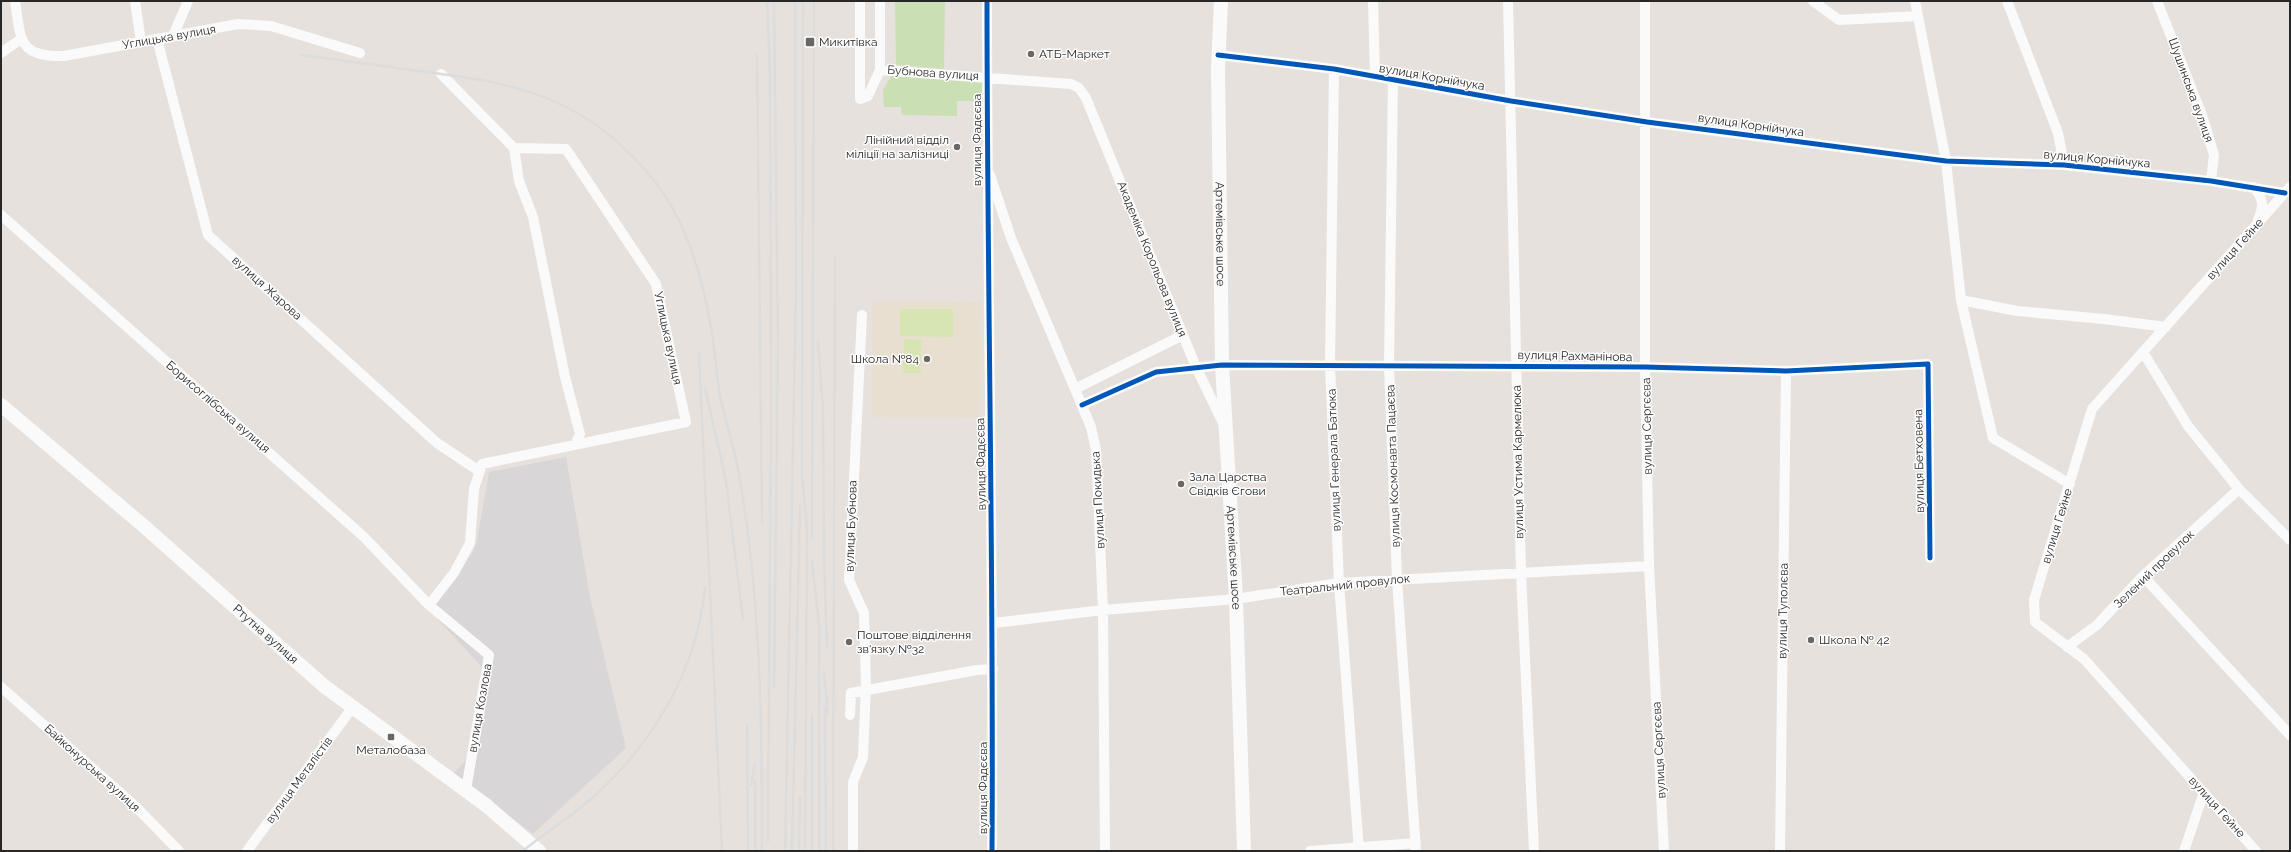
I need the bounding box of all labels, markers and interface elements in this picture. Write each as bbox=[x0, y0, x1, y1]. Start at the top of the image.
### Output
street label: Углицька вулиця bbox=[121, 22, 217, 52]
place label: Микитівка bbox=[819, 35, 878, 49]
marker: Микитівка bbox=[804, 36, 816, 48]
street label: Шушинська вулиця bbox=[2166, 36, 2216, 144]
place label: АТБ-Маркет bbox=[1039, 47, 1110, 61]
marker: АТБ-Маркет bbox=[1026, 49, 1036, 59]
street label: вулиця Корнійчука bbox=[1378, 61, 1486, 93]
street label: Бубнова вулиця bbox=[887, 63, 979, 83]
street label: вулиця Фадєєва bbox=[970, 94, 984, 186]
street label: вулиця Корнійчука bbox=[1697, 111, 1805, 139]
place label: Лінійний відділ міліції на залізниці bbox=[846, 133, 949, 161]
marker: Лінійний відділ міліції на залізниці bbox=[952, 142, 962, 152]
street label: вулиця Корнійчука bbox=[2043, 147, 2151, 171]
street label: Академіка Корольова вулиця bbox=[1114, 179, 1190, 339]
street label: Артемівське шосе bbox=[1213, 182, 1228, 286]
street label: вулиця Гейне bbox=[2204, 216, 2266, 282]
street label: вулиця Жарова bbox=[229, 253, 305, 323]
street label: Углицька вулиця bbox=[651, 290, 685, 386]
street label: вулиця Рахманінова bbox=[1518, 348, 1632, 364]
place label: Школа №84 bbox=[851, 352, 919, 366]
marker: Школа №84 bbox=[922, 354, 932, 364]
street label: Борисоглібська вулиця bbox=[163, 358, 273, 456]
street label: вулиця Сергєєва bbox=[1639, 377, 1655, 475]
street label: вулиця Космонавта Пацаєва bbox=[1383, 384, 1403, 548]
street label: вулиця Устима Кармелюка bbox=[1510, 385, 1526, 539]
street label: вулиця Генерала Батюка bbox=[1325, 388, 1343, 532]
street label: вулиця Бетховена bbox=[1911, 409, 1927, 513]
street label: вулиця Фадєєва bbox=[973, 418, 989, 510]
street label: вулиця Покидька bbox=[1088, 451, 1108, 549]
place label: Зала Царства Свідків Єгови bbox=[1189, 470, 1267, 498]
marker: Зала Царства Свідків Єгови bbox=[1176, 479, 1186, 489]
street label: вулиця Бубнова bbox=[842, 480, 860, 572]
street label: вулиця Гейне bbox=[2039, 487, 2075, 565]
street label: Артемівське шосе bbox=[1223, 505, 1243, 610]
street label: Зелений провулок bbox=[2111, 527, 2197, 611]
street label: вулиця Туполєва bbox=[1775, 563, 1791, 659]
street label: Театральний провулок bbox=[1279, 571, 1411, 599]
street label: Ртутна вулиця bbox=[230, 602, 301, 667]
place label: Поштове відділення зв'язку №32 bbox=[857, 628, 971, 656]
place label: Школа № 42 bbox=[1819, 633, 1889, 647]
marker: Школа № 42 bbox=[1806, 635, 1816, 645]
marker: Поштове відділення зв'язку №32 bbox=[844, 637, 854, 647]
street label: вулиця Козлова bbox=[465, 662, 495, 754]
street label: вулиця Сергєєва bbox=[1649, 701, 1669, 799]
street label: Байконурська вулиця bbox=[41, 721, 143, 815]
marker: Металобаза bbox=[386, 732, 396, 742]
street label: вулиця Металістів bbox=[263, 734, 335, 826]
street label: вулиця Фадєєва bbox=[976, 742, 990, 834]
place label: Металобаза bbox=[356, 743, 426, 757]
street label: вулиця Гейне bbox=[2186, 774, 2248, 840]

